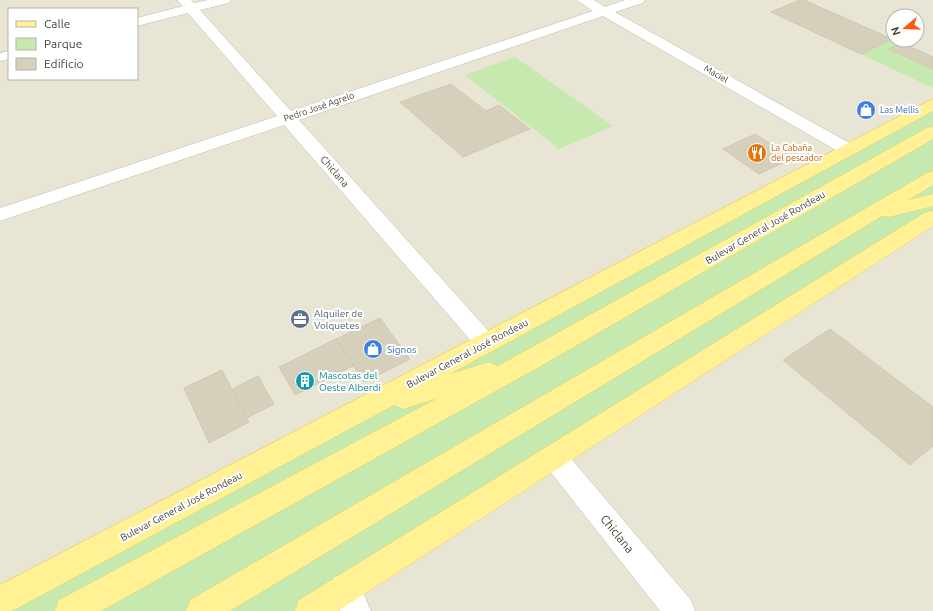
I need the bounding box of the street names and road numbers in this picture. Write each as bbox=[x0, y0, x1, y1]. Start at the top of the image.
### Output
street label: Maciel bbox=[702, 63, 730, 85]
street label: Pedro José Agrelo bbox=[282, 90, 356, 124]
street label: Chiclana bbox=[318, 154, 351, 189]
street label: Bulevar General José Rondeau bbox=[703, 189, 827, 266]
street label: Bulevar General José Rondeau bbox=[404, 317, 530, 390]
street label: Bulevar General José Rondeau bbox=[118, 470, 244, 543]
street label: Chiclana bbox=[598, 512, 637, 555]

